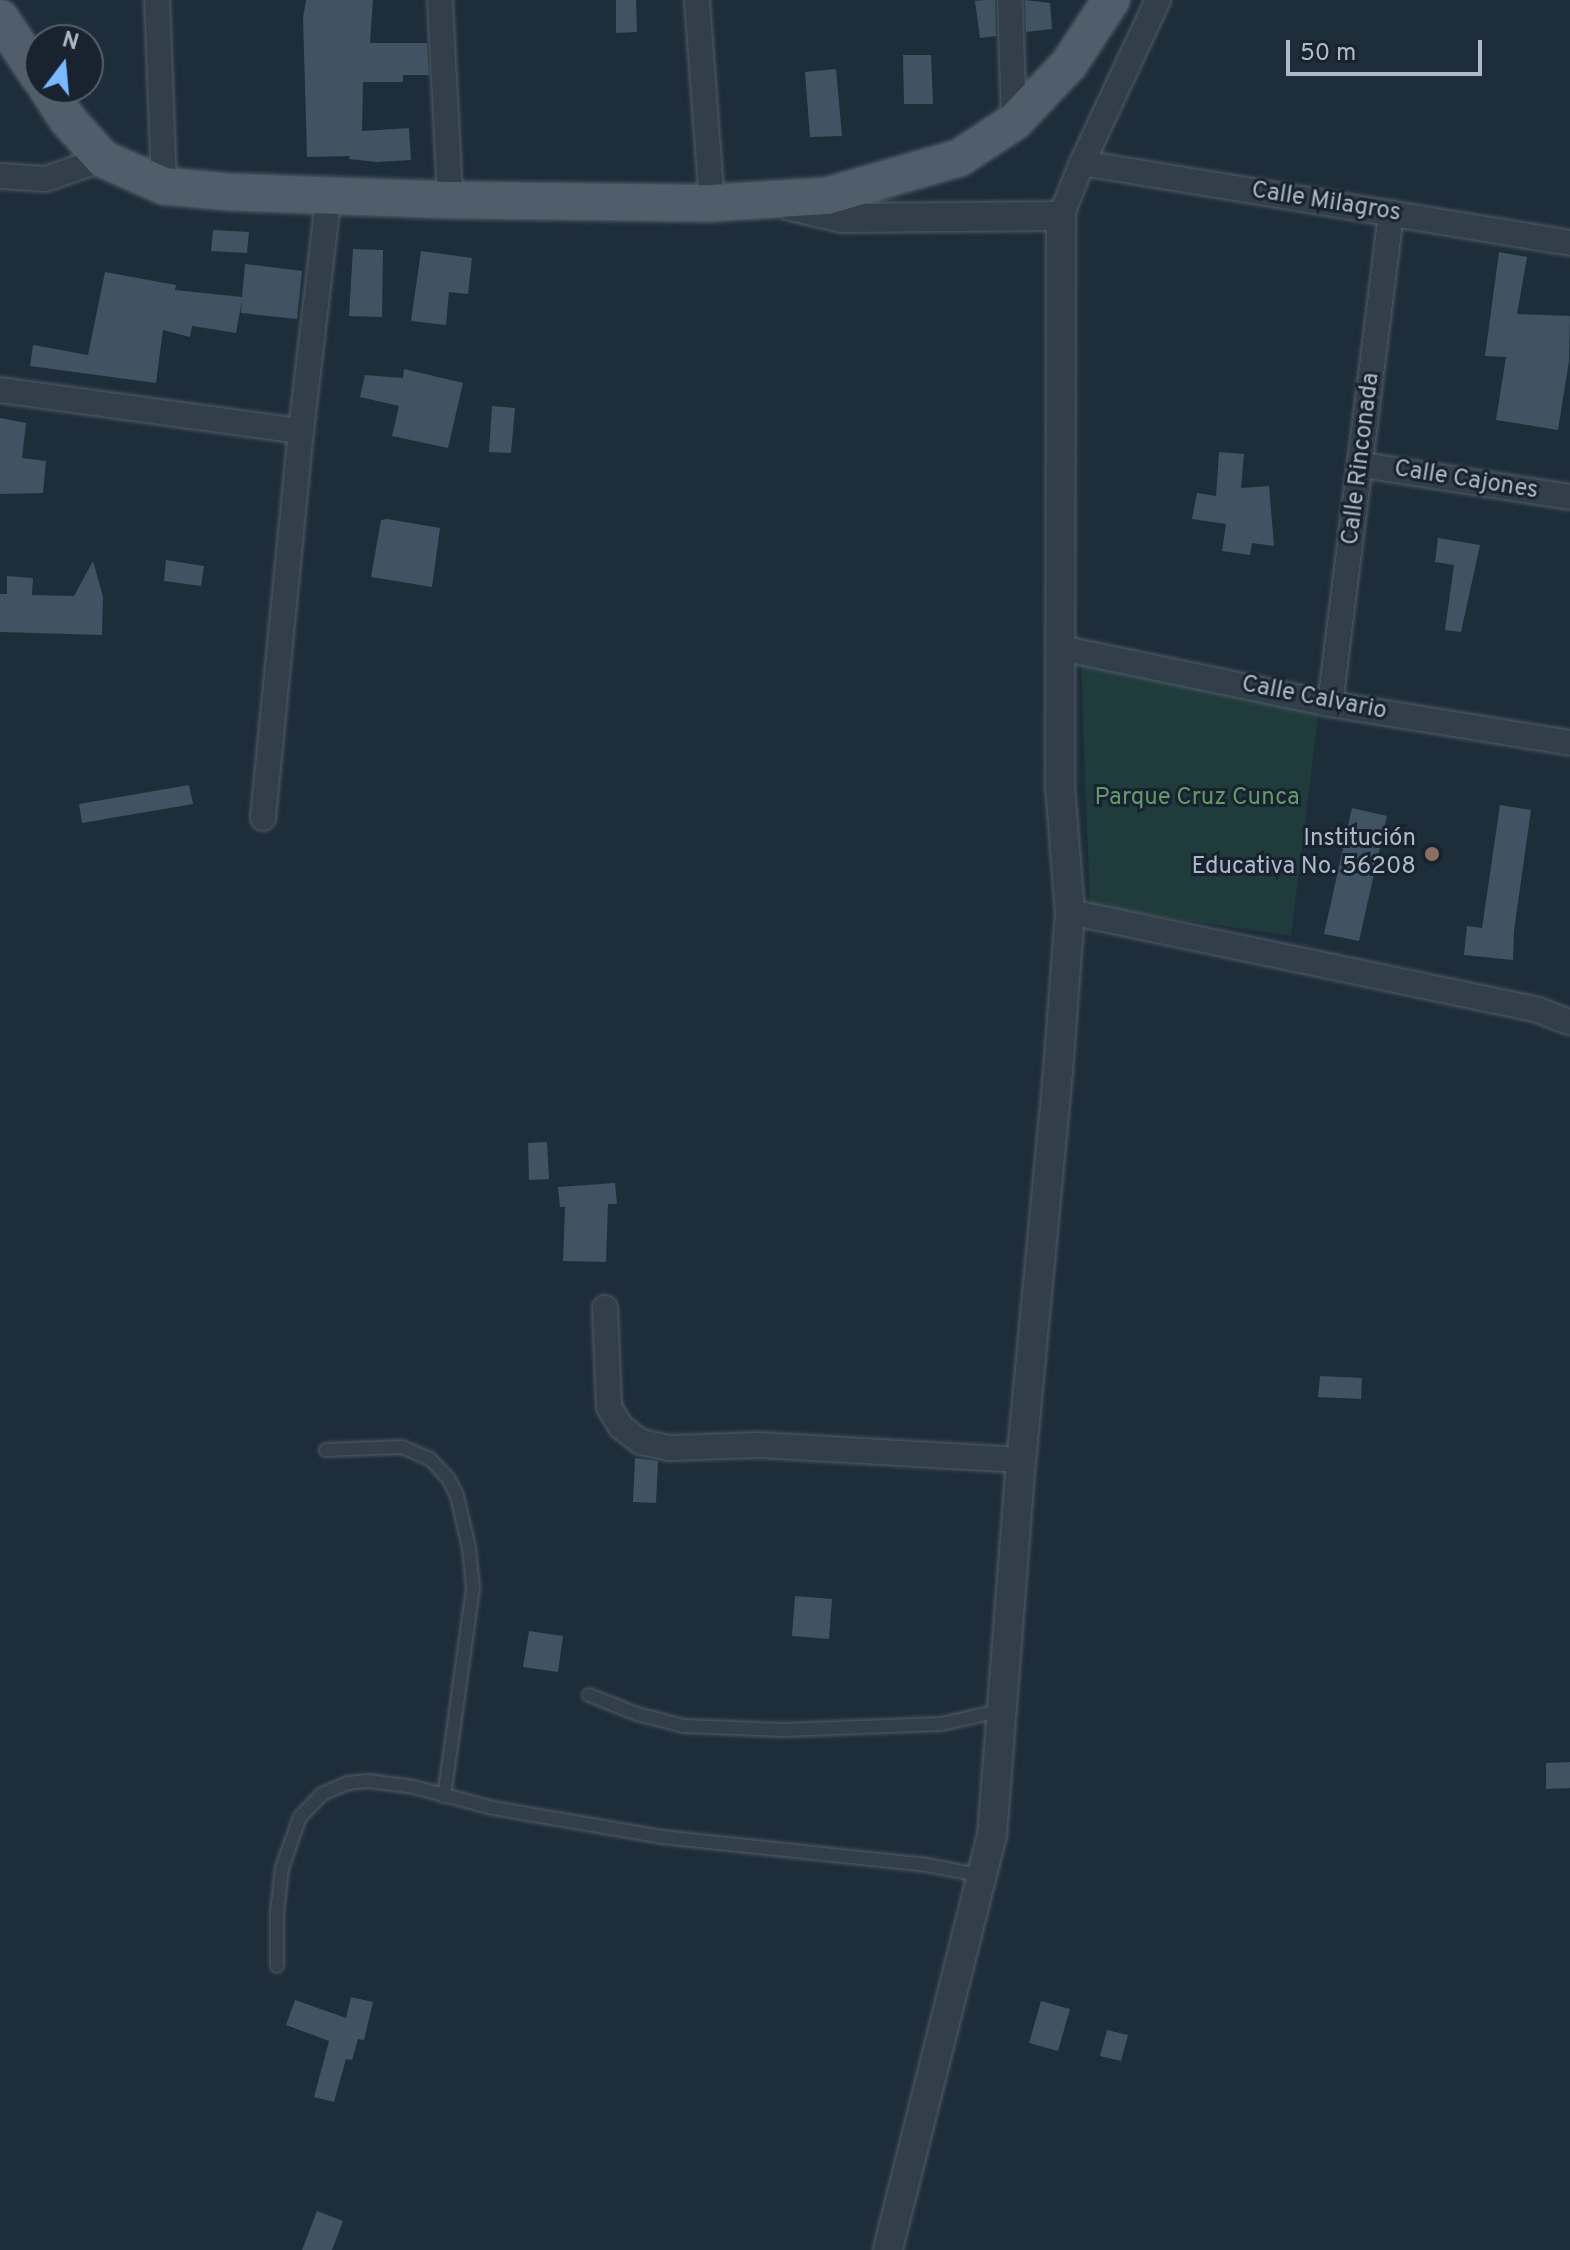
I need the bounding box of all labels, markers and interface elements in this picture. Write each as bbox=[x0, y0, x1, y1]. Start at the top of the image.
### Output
north arrow bbox=[24, 24, 104, 104]
scale bar bbox=[1290, 24, 1486, 74]
text: N bbox=[59, 27, 82, 58]
text: 50 m bbox=[1300, 39, 1356, 69]
street label: Calle Milagros bbox=[1249, 177, 1403, 229]
street label: Calle Rinconada bbox=[1337, 371, 1387, 547]
street label: Calle Cajones bbox=[1392, 455, 1540, 507]
street label: Calle Calvario bbox=[1239, 671, 1389, 727]
park label: Parque Cruz Cunca bbox=[1094, 785, 1300, 813]
place label: Institución Educativa No. 56208 bbox=[1191, 826, 1416, 882]
marker: Institución Educativa No. 56208 bbox=[1423, 845, 1441, 863]

